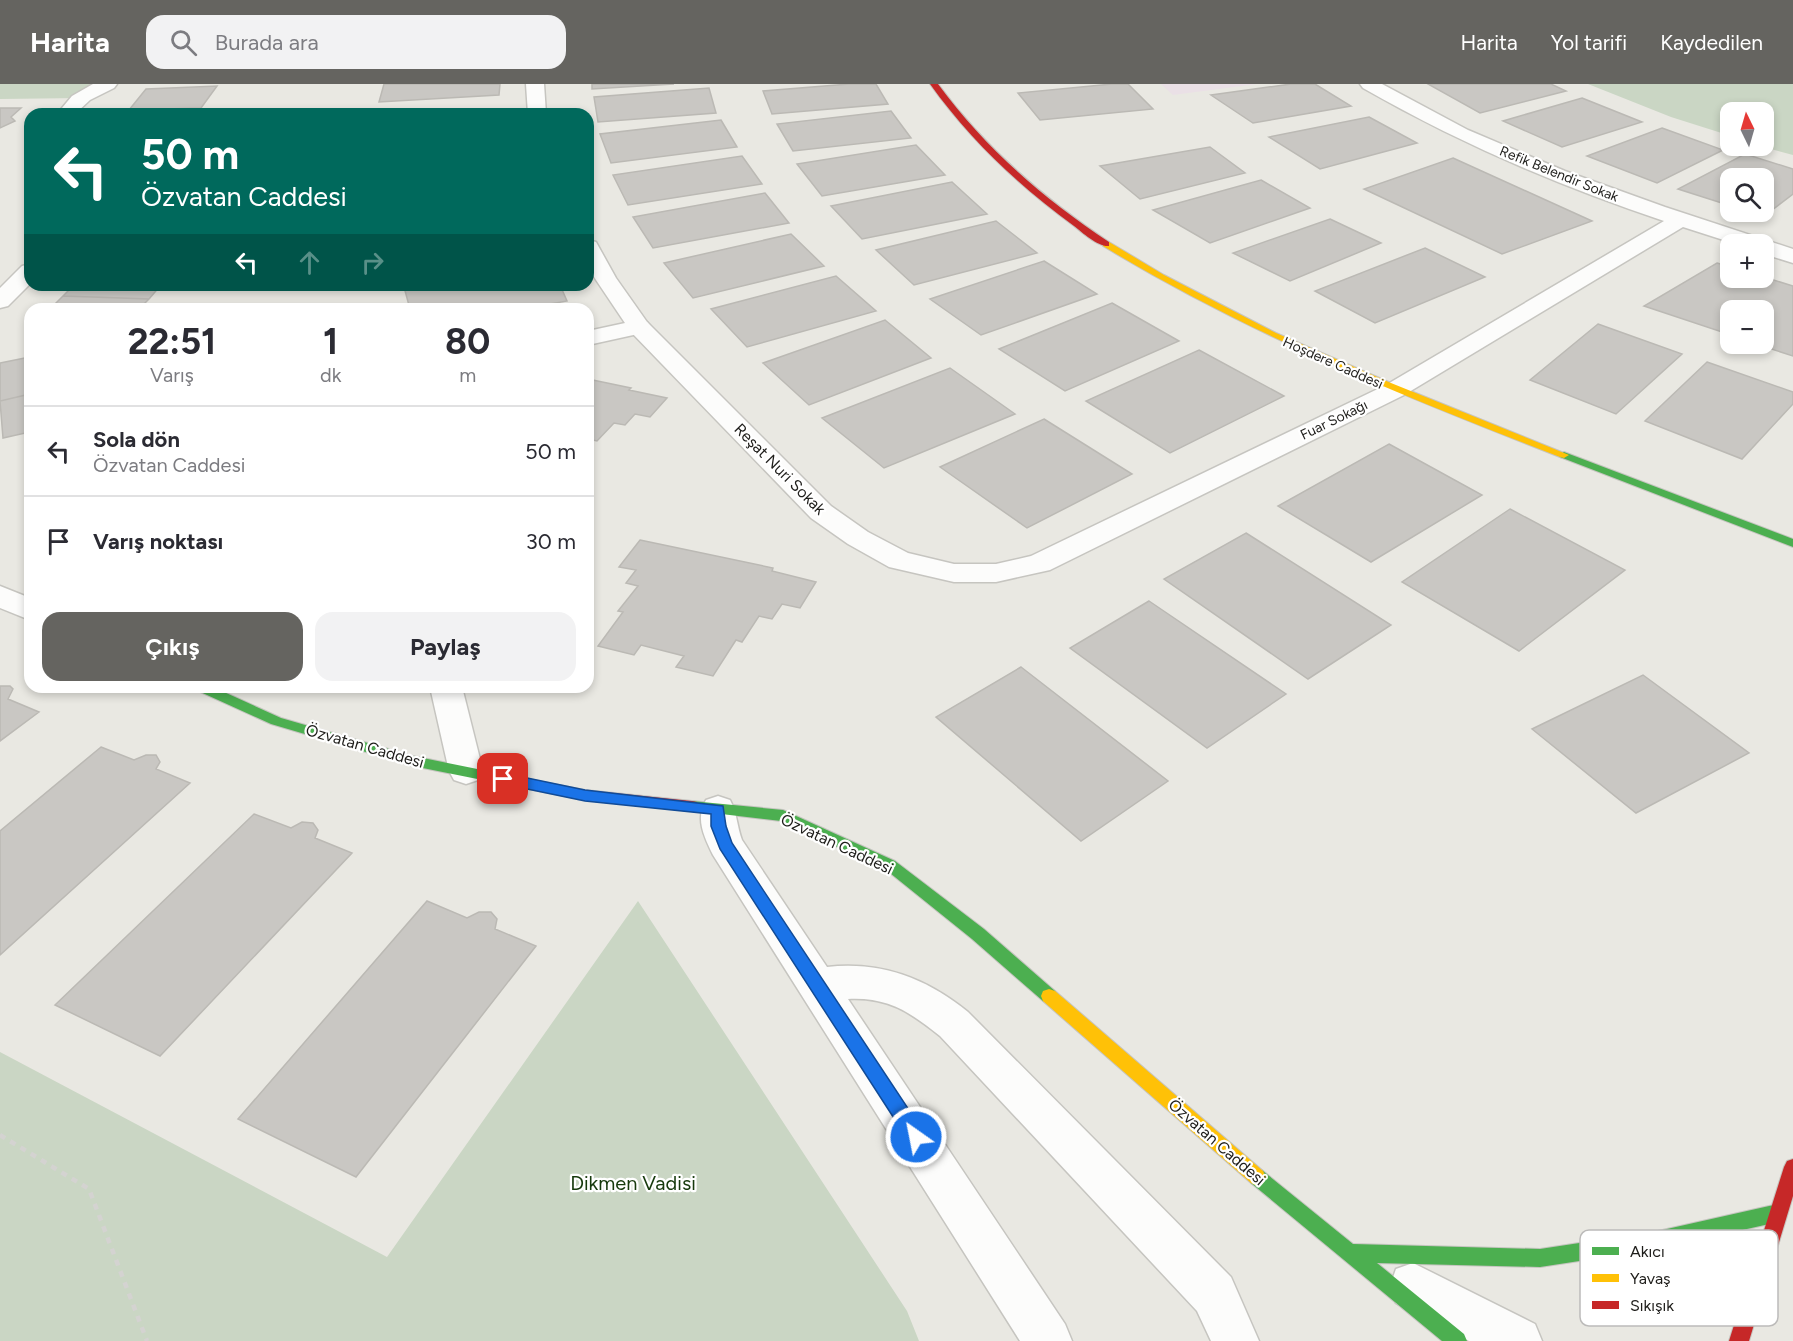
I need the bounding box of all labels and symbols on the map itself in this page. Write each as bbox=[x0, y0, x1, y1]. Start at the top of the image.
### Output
north arrow bbox=[1720, 102, 1774, 156]
street label: Refik Belendir Sokak bbox=[1497, 142, 1621, 206]
street label: Hoşdere Caddesi bbox=[1280, 333, 1386, 393]
street label: Fuar Sokağı bbox=[1298, 396, 1370, 444]
street label: Reşat Nuri Sokak bbox=[730, 419, 830, 519]
street label: Özvatan Caddesi bbox=[304, 720, 426, 772]
pin bbox=[477, 753, 528, 804]
street label: Özvatan Caddesi bbox=[778, 810, 896, 878]
street label: Özvatan Caddesi bbox=[1165, 1095, 1269, 1189]
position arrow bbox=[884, 1105, 948, 1169]
park label: Dikmen Vadisi bbox=[570, 1171, 696, 1195]
legend bbox=[1580, 1230, 1778, 1326]
text: Akıcı bbox=[1630, 1242, 1665, 1261]
text: Yavaş bbox=[1630, 1269, 1671, 1288]
text: Sıkışık bbox=[1630, 1296, 1674, 1315]

